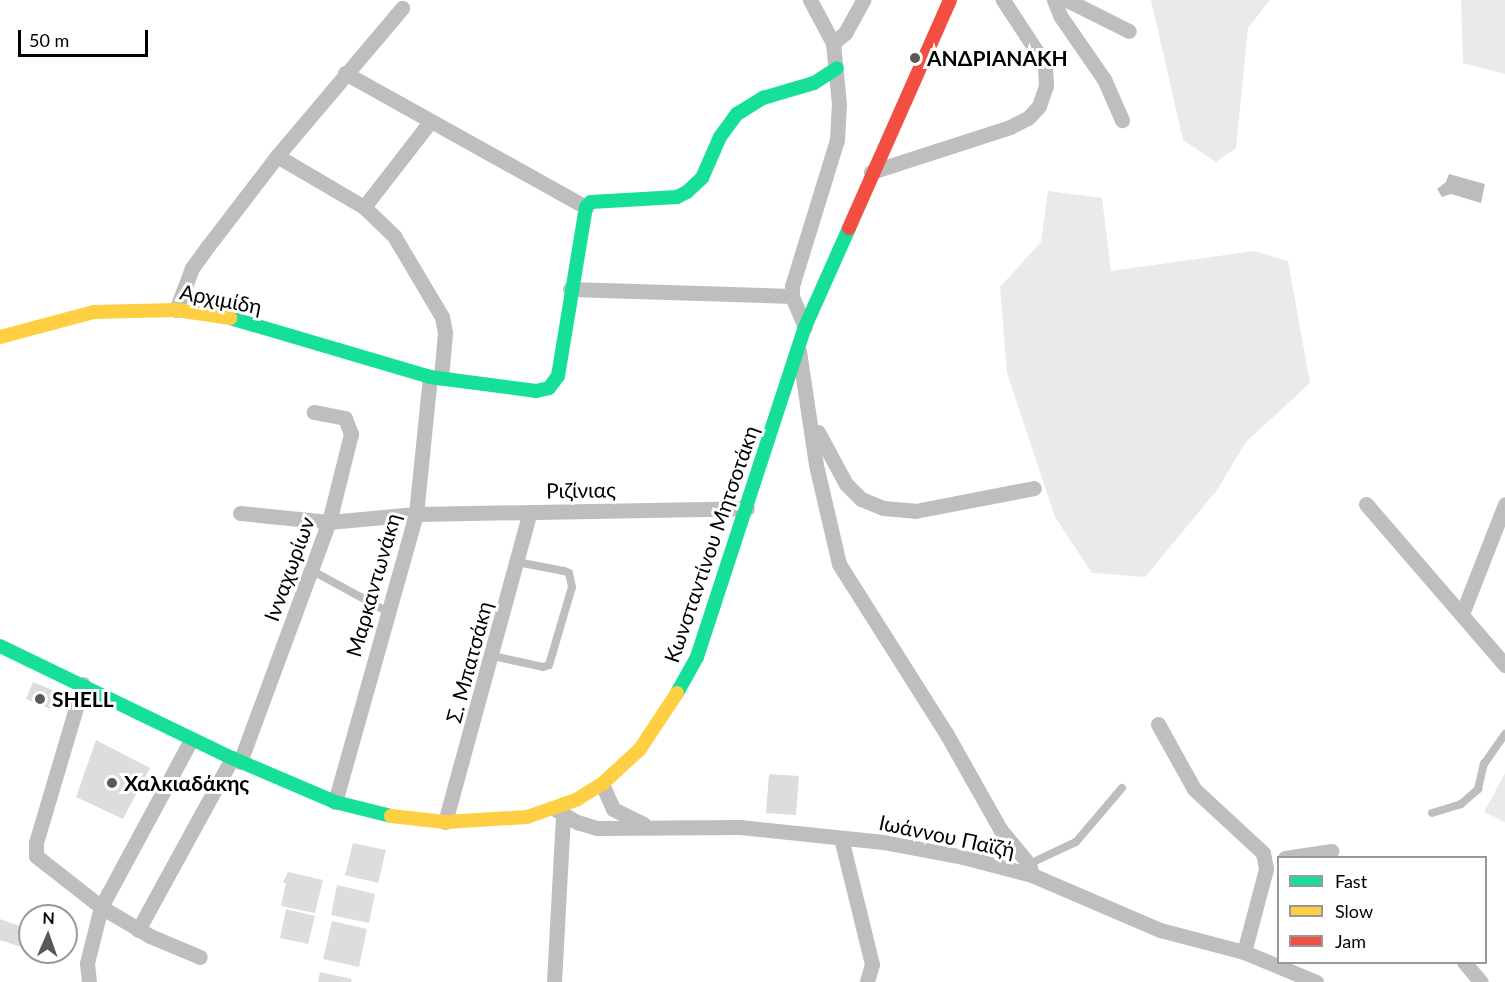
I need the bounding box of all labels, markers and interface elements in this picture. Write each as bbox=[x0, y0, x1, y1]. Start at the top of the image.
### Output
scale bar bbox=[21, 18, 152, 56]
text: 50 m bbox=[29, 29, 69, 51]
place label: ΑΝΔΡΙΑΝΑΚΗ bbox=[927, 45, 1068, 71]
marker: ΑΝΔΡΙΑΝΑΚΗ bbox=[908, 51, 922, 65]
street label: Αρχιμίδη bbox=[178, 279, 264, 319]
street label: Κωνσταντίνου Μητσοτάκη bbox=[659, 422, 763, 666]
street label: Ριζίνιας bbox=[546, 477, 616, 503]
street label: Μαρκαντωνάκη bbox=[340, 510, 406, 660]
street label: Ινναχωρίων bbox=[258, 513, 320, 625]
street label: Σ. Μπατσάκη bbox=[441, 599, 497, 725]
place label: SHELL bbox=[52, 686, 114, 712]
marker: SHELL bbox=[33, 692, 47, 706]
place label: Χαλκιαδάκης bbox=[124, 770, 249, 796]
marker: Χαλκιαδάκης bbox=[105, 776, 119, 790]
street label: Ιωάννου Παϊζή bbox=[877, 809, 1017, 863]
legend bbox=[1277, 856, 1487, 964]
text: Fast bbox=[1335, 870, 1367, 892]
text: Slow bbox=[1335, 900, 1373, 922]
north arrow bbox=[18, 904, 78, 964]
text: N bbox=[42, 908, 55, 927]
text: Jam bbox=[1335, 930, 1366, 952]

